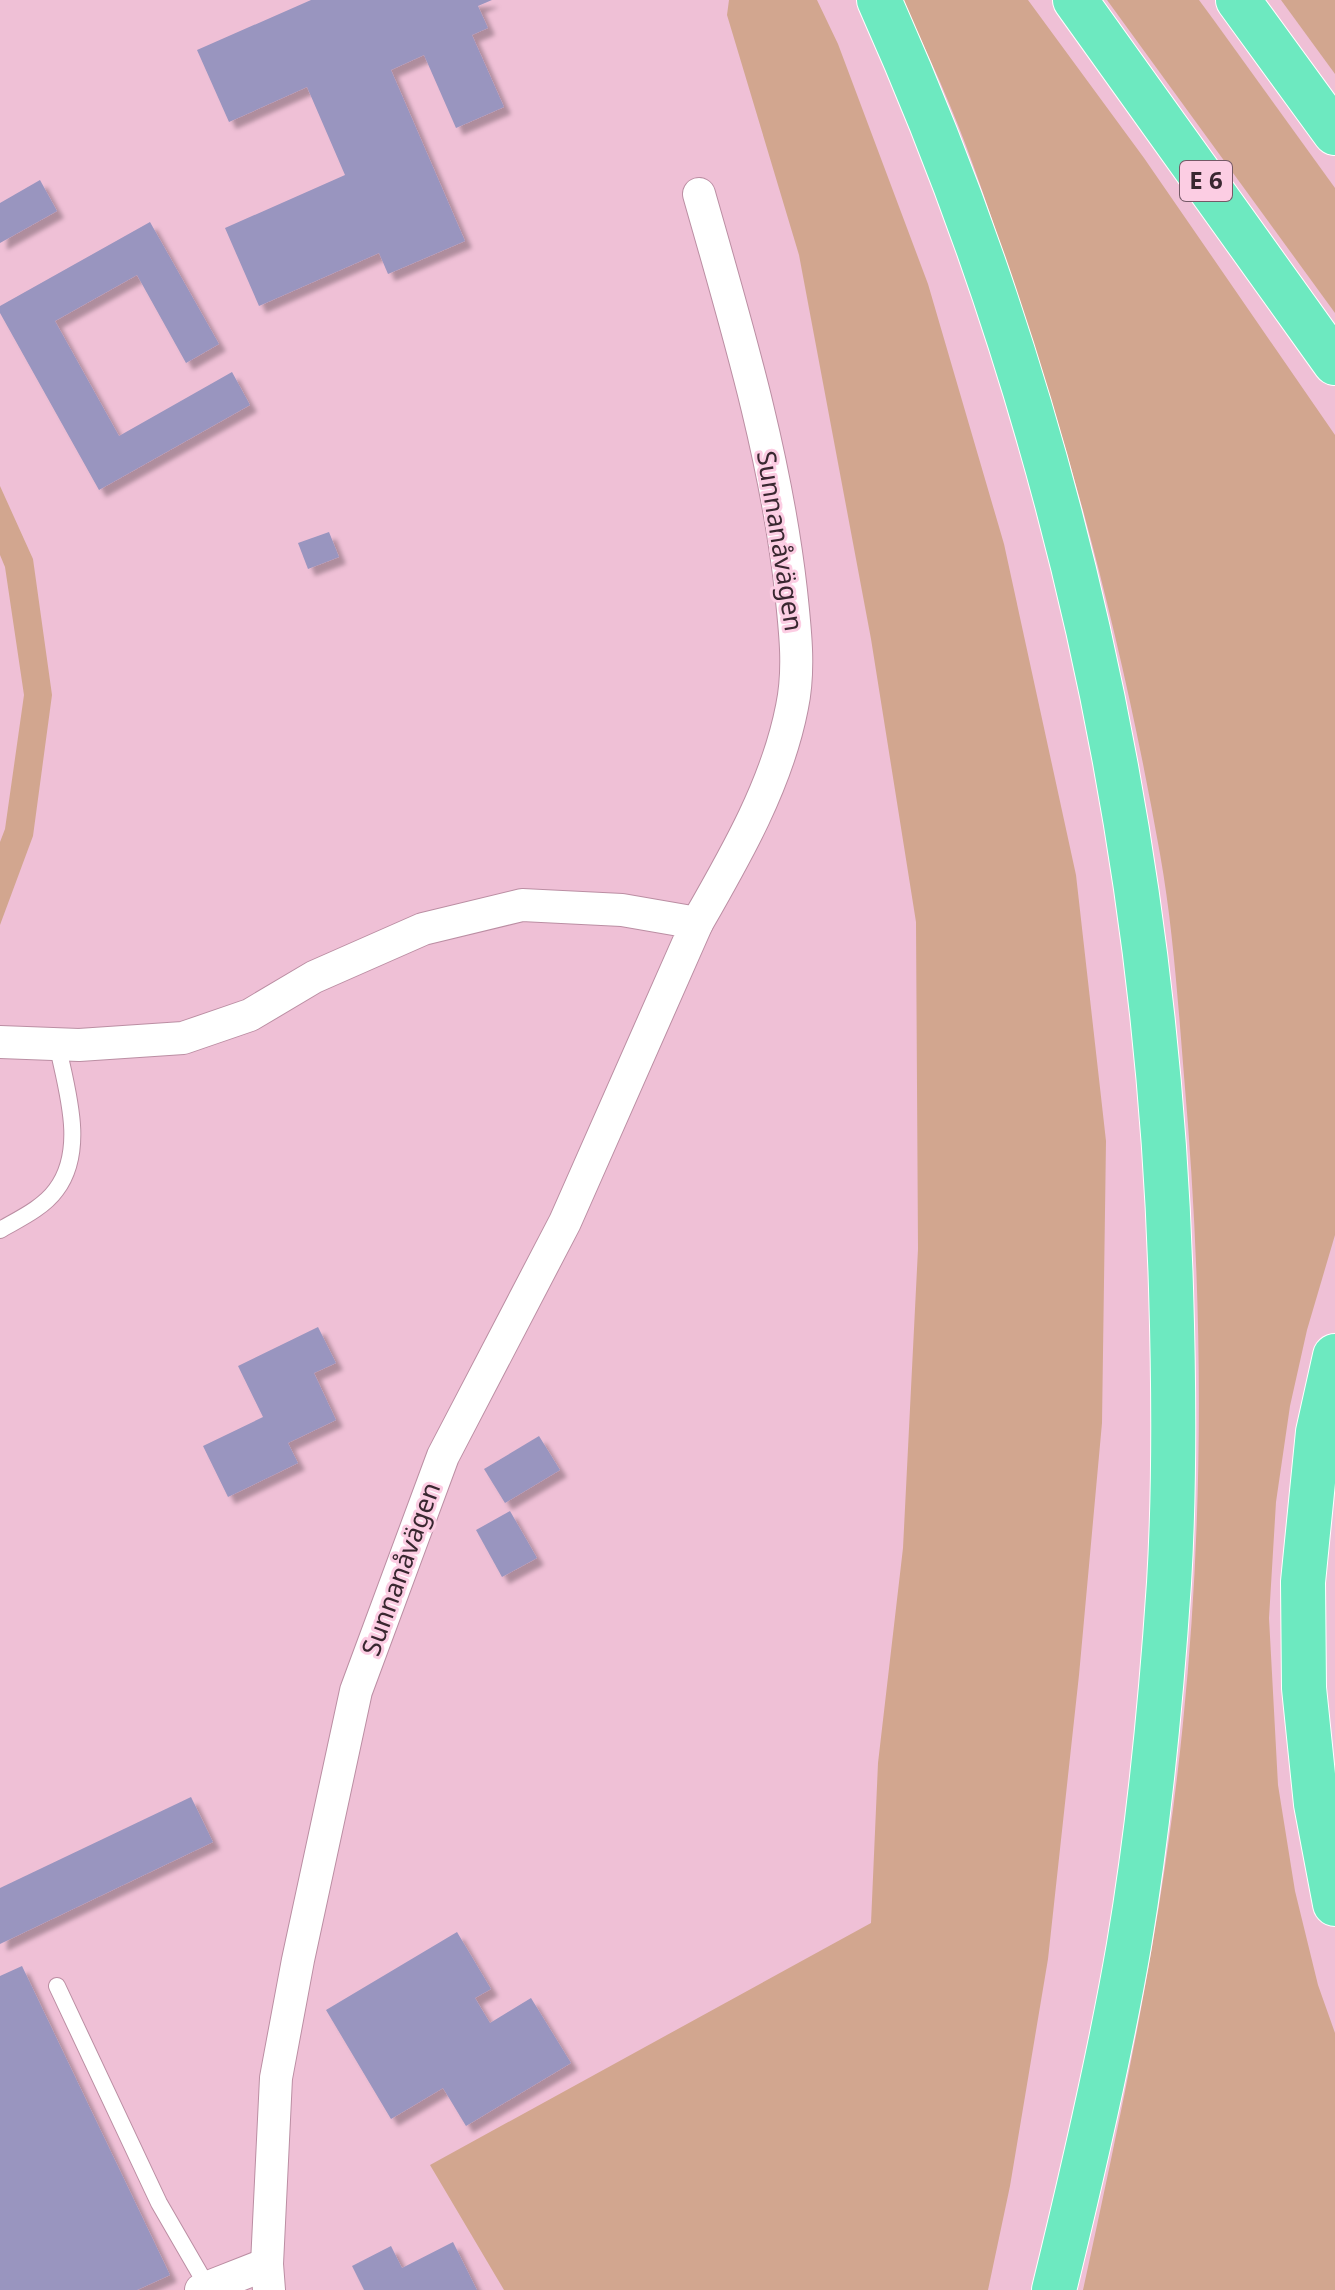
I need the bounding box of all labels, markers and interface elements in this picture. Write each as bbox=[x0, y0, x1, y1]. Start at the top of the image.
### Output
road number: E 6 bbox=[1180, 161, 1232, 201]
street label: Sunnanåvägen bbox=[749, 448, 813, 634]
street label: Sunnanåvägen bbox=[352, 1477, 448, 1660]

